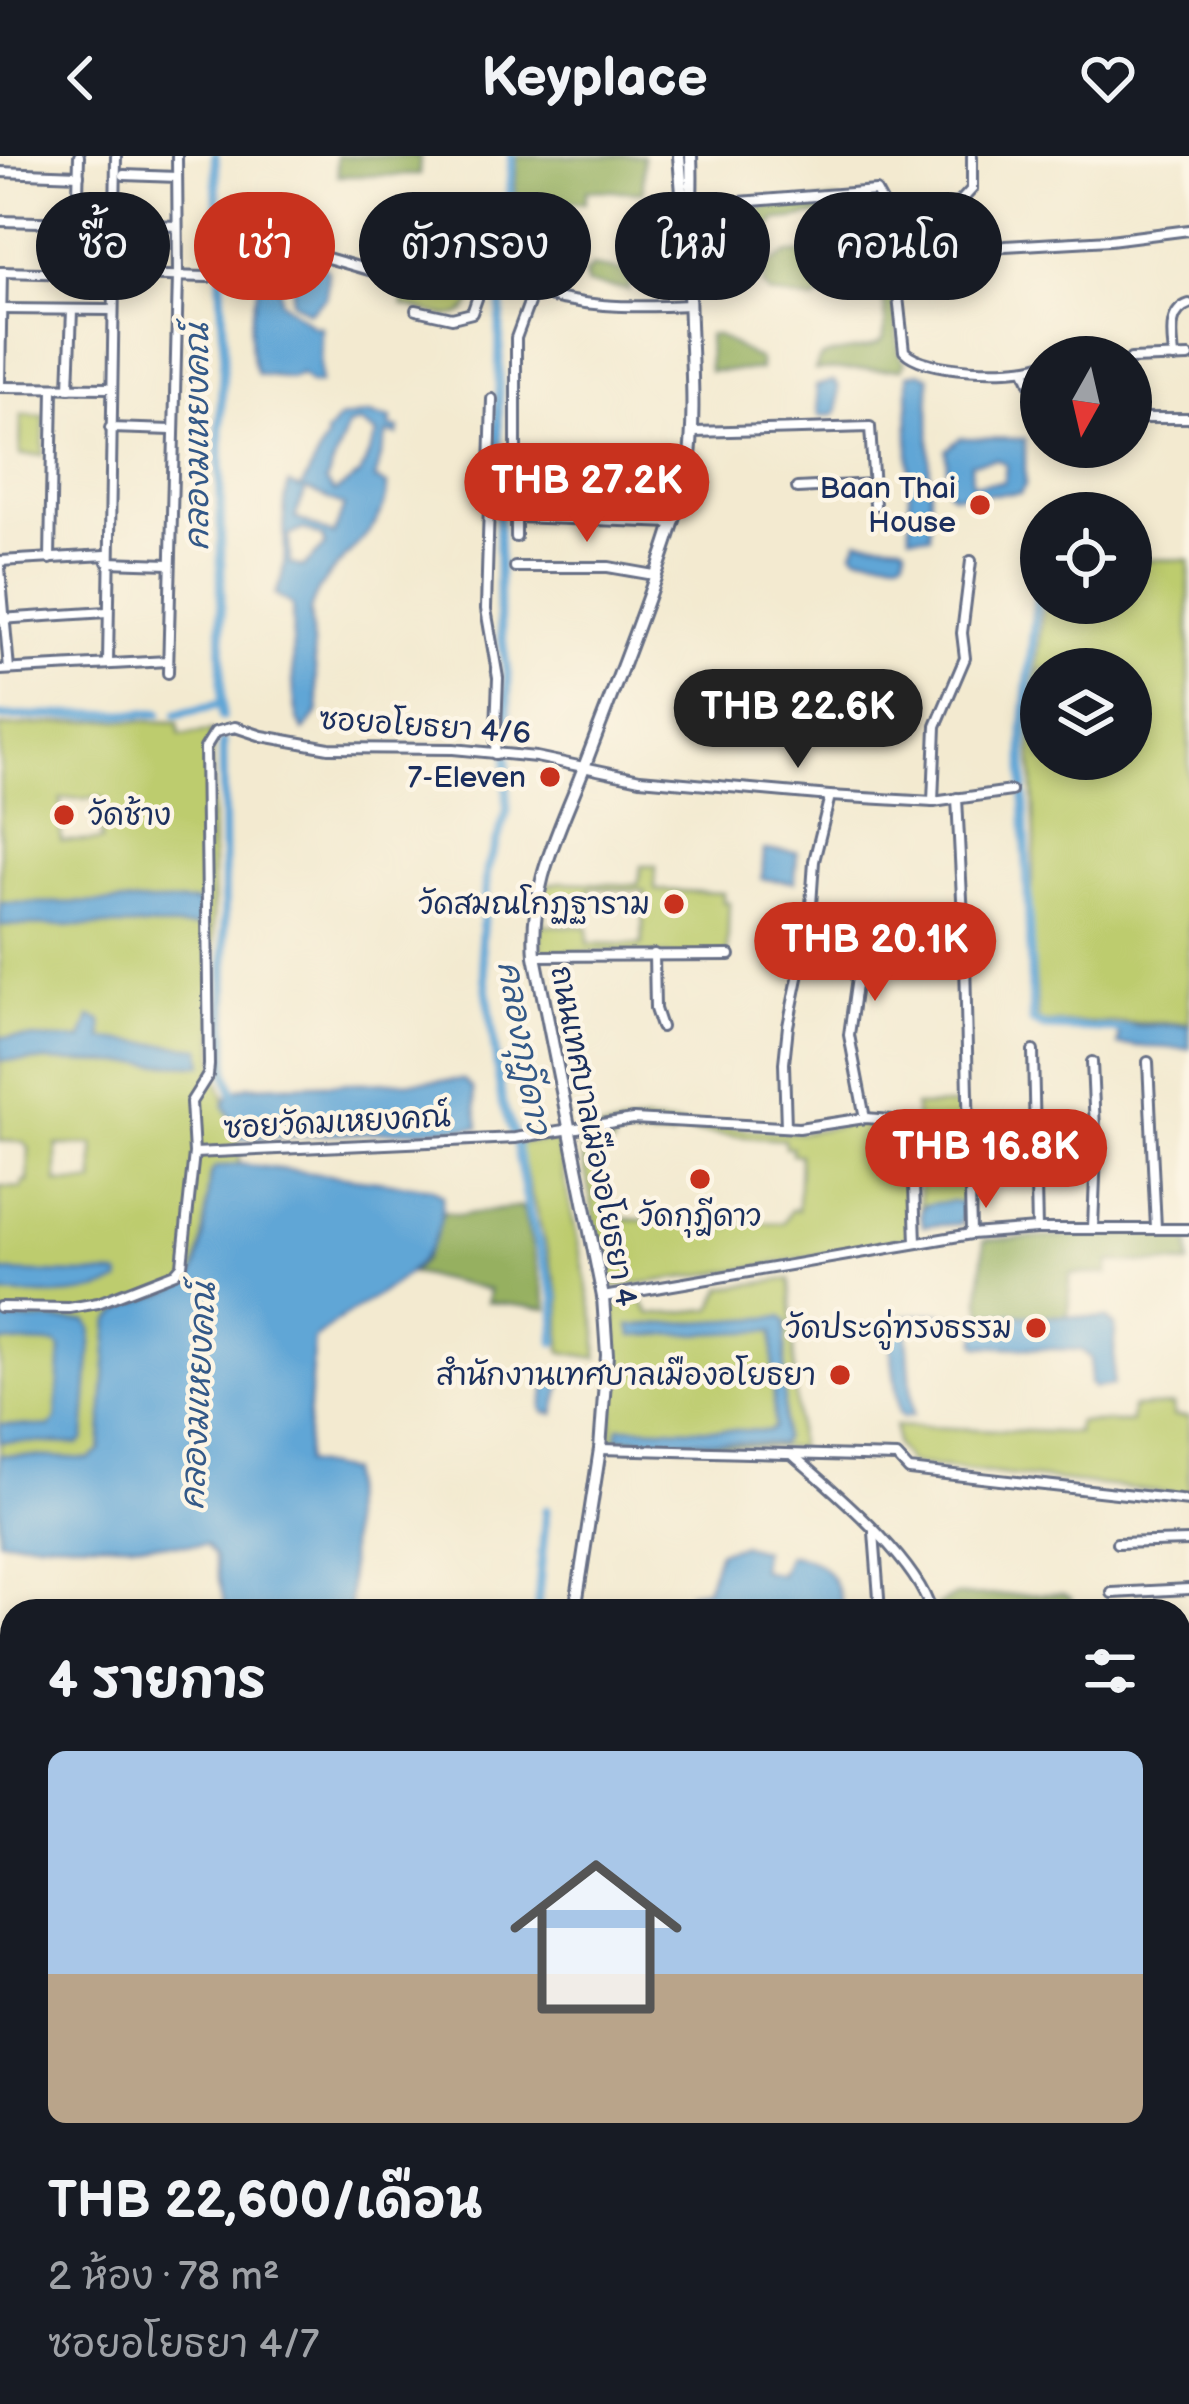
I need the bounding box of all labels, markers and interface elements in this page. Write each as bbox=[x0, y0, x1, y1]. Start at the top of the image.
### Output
icon: back bbox=[48, 45, 114, 111]
icon: heart bbox=[1075, 45, 1141, 111]
text: Keyplace bbox=[481, 46, 708, 111]
chip: ซื้อ bbox=[36, 192, 170, 300]
chip: เช่า bbox=[194, 192, 335, 300]
chip: ตัวกรอง bbox=[359, 192, 591, 300]
chip: ใหม่ bbox=[615, 192, 770, 300]
chip: คอนโด bbox=[794, 192, 1002, 300]
water label: คลองมเหยงคณ์ bbox=[175, 318, 218, 551]
north arrow bbox=[1020, 336, 1152, 468]
map controls bbox=[1020, 336, 1152, 780]
pin: THB 27.2K bbox=[450, 443, 724, 545]
text: THB 27.2K bbox=[491, 458, 683, 505]
place label: Baan Thai House bbox=[820, 471, 956, 541]
marker: Baan Thai House bbox=[967, 492, 993, 518]
button: locate bbox=[1020, 492, 1152, 624]
button: layers bbox=[1020, 648, 1152, 780]
pin: THB 22.6K bbox=[661, 669, 935, 771]
text: THB 22.6K bbox=[701, 684, 895, 731]
street label: ซอยอโยธยา 4/6 bbox=[318, 699, 532, 752]
place label: 7-Eleven bbox=[408, 760, 526, 796]
marker: 7-Eleven bbox=[537, 764, 563, 790]
place label: วัดช้าง bbox=[88, 796, 171, 834]
marker: วัดช้าง bbox=[51, 802, 77, 828]
place label: วัดสมณโกฏฐาราม bbox=[418, 884, 650, 924]
marker: วัดสมณโกฏฐาราม bbox=[661, 891, 687, 917]
pin: THB 20.1K bbox=[738, 902, 1012, 1004]
text: THB 20.1K bbox=[781, 917, 969, 964]
water label: คลองกุฎีดาว bbox=[485, 958, 559, 1139]
street label: ถนนเทศบาลเมืองอโยธยา 4 bbox=[542, 962, 647, 1309]
street label: ซอยวัดมเหยงคณ์ bbox=[222, 1096, 452, 1147]
pin: THB 16.8K bbox=[849, 1109, 1123, 1211]
text: THB 16.8K bbox=[892, 1124, 1080, 1171]
marker: วัดกุฎีดาว bbox=[687, 1166, 713, 1192]
place label: วัดกุฎีดาว bbox=[638, 1197, 762, 1238]
water label: คลองมเหยงคณ์ bbox=[170, 1276, 225, 1511]
place label: วัดประดู่ทรงธรรม bbox=[786, 1308, 1012, 1350]
marker: วัดประดู่ทรงธรรม bbox=[1023, 1315, 1049, 1341]
place label: สำนักงานเทศบาลเมืองอโยธยา bbox=[436, 1355, 816, 1394]
marker: สำนักงานเทศบาลเมืองอโยธยา bbox=[827, 1362, 853, 1388]
icon: filters bbox=[1077, 1638, 1143, 1704]
text: 4 รายการ bbox=[48, 1651, 266, 1712]
icon: home bbox=[488, 1829, 704, 2045]
text: THB 22,600/เดือน bbox=[48, 2171, 482, 2232]
text: 2 ห้อง · 78 m² bbox=[48, 2254, 280, 2301]
text: ซอยอโยธยา 4/7 bbox=[48, 2322, 319, 2369]

